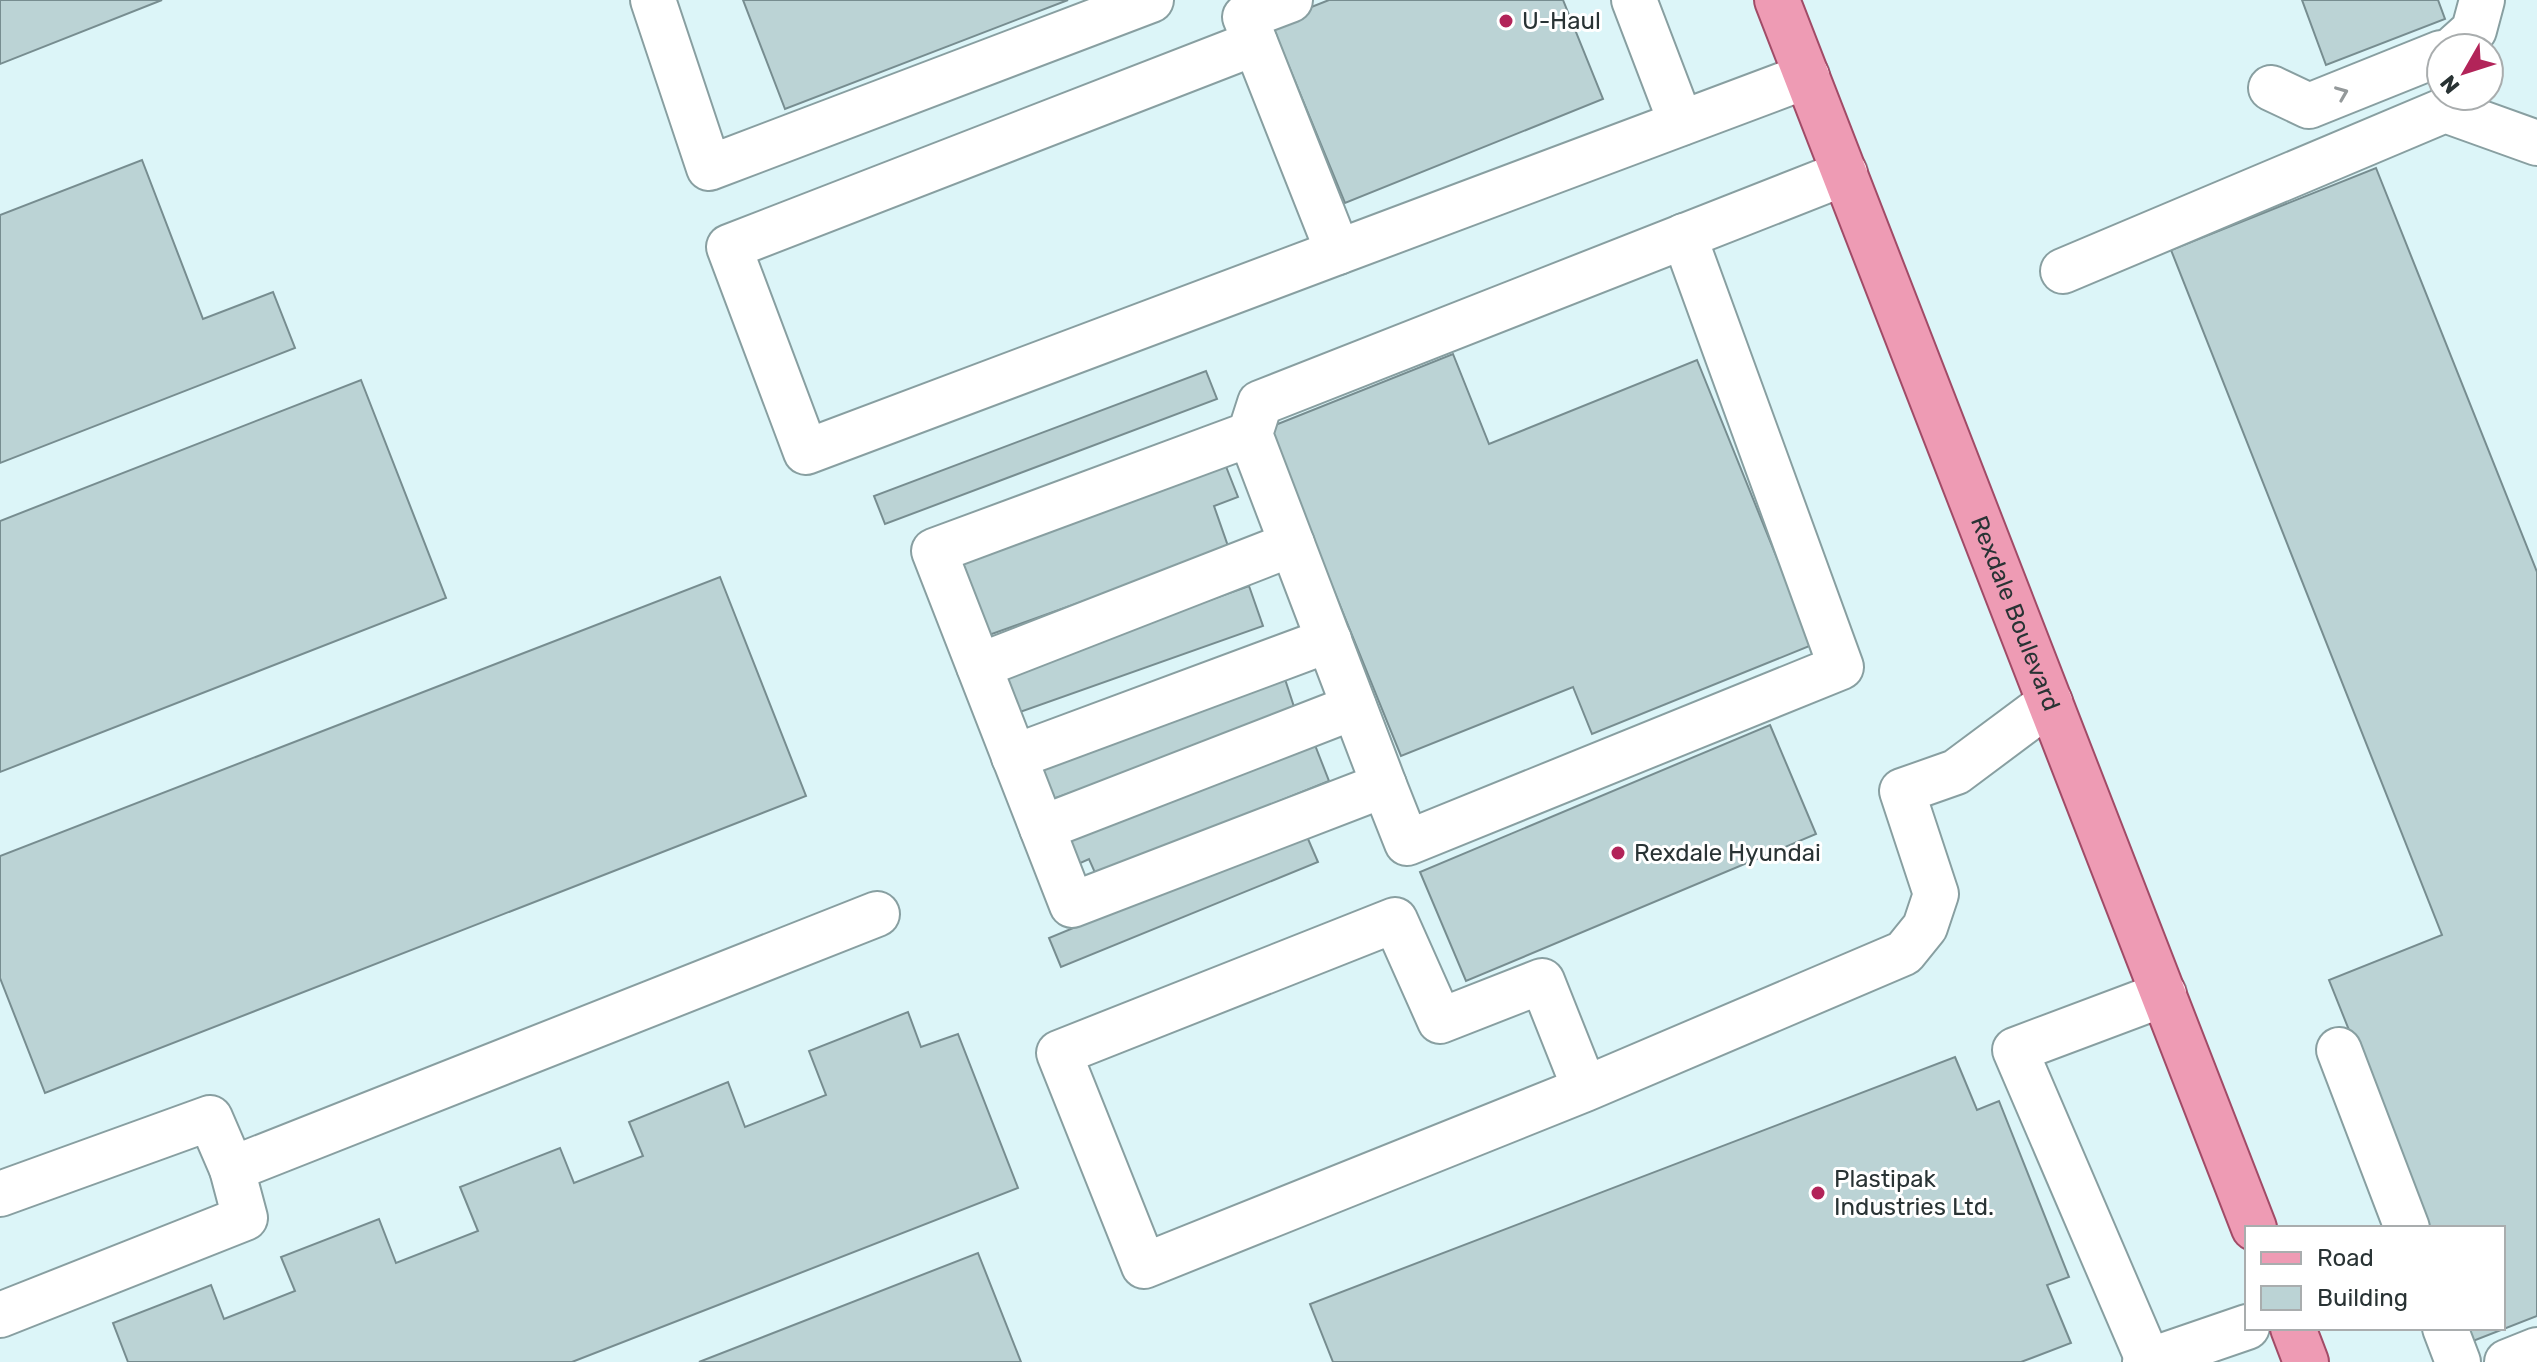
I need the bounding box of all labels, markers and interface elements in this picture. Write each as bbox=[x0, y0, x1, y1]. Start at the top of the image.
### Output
place label: U-Haul bbox=[1522, 7, 1601, 35]
marker: U-Haul bbox=[1497, 12, 1515, 30]
north arrow bbox=[2425, 32, 2505, 112]
text: N bbox=[2434, 70, 2465, 99]
one-way arrow bbox=[2334, 86, 2348, 103]
street label: Rexdale Boulevard bbox=[1965, 512, 2066, 715]
place label: Rexdale Hyundai bbox=[1634, 839, 1821, 867]
marker: Rexdale Hyundai bbox=[1609, 844, 1627, 862]
place label: Plastipak Industries Ltd. bbox=[1834, 1165, 1994, 1221]
marker: Plastipak Industries Ltd. bbox=[1809, 1184, 1827, 1202]
legend bbox=[2245, 1226, 2505, 1330]
text: Road bbox=[2317, 1244, 2374, 1272]
text: Building bbox=[2317, 1284, 2408, 1312]

